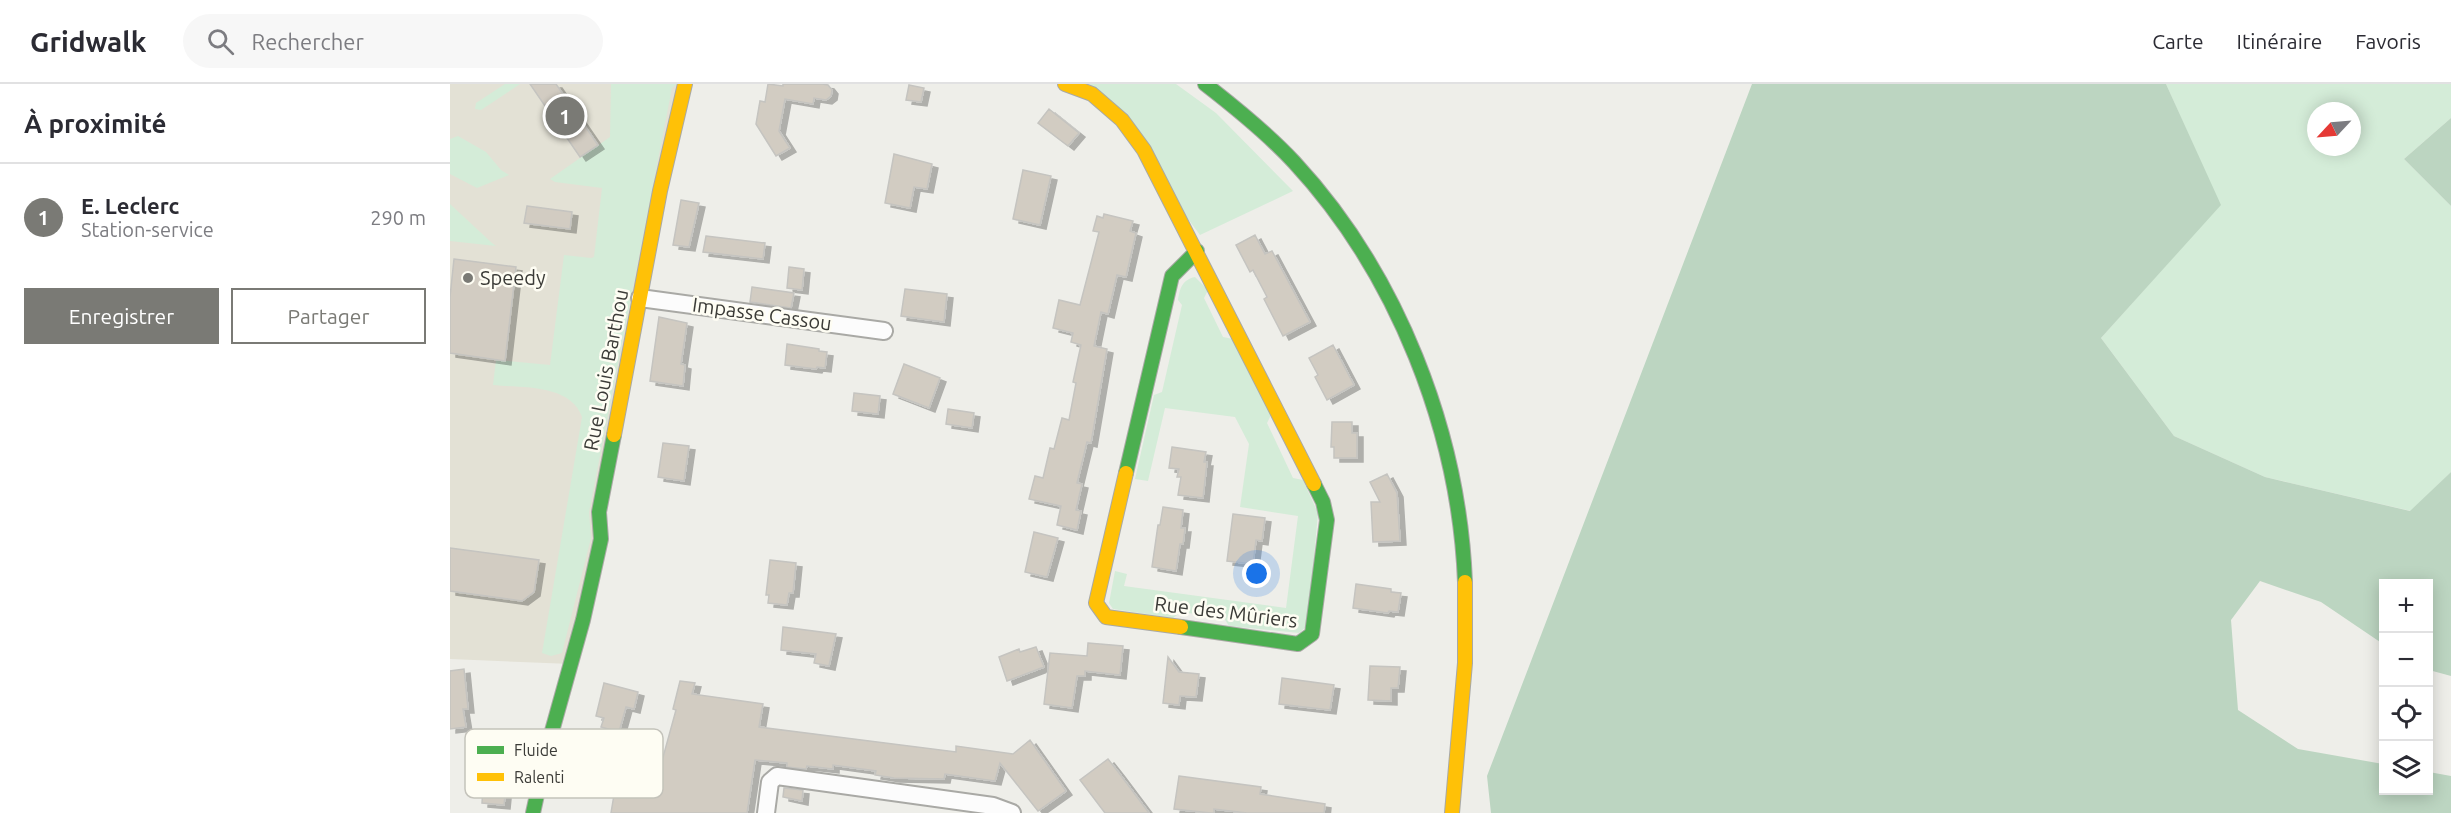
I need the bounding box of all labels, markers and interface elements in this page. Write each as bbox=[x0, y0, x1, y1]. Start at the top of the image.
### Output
search box bbox=[183, 14, 603, 68]
icon: search bbox=[204, 25, 237, 58]
text: Gridwalk bbox=[30, 26, 147, 57]
text: Rechercher bbox=[252, 29, 364, 54]
text: Carte bbox=[2152, 29, 2204, 53]
text: Itinéraire bbox=[2237, 29, 2322, 53]
text: Favoris bbox=[2355, 29, 2421, 53]
pin: 1 bbox=[546, 93, 584, 138]
north arrow bbox=[2307, 102, 2361, 156]
text: À proximité bbox=[24, 109, 166, 138]
text: E. Leclerc bbox=[81, 193, 179, 218]
text: 1 bbox=[38, 206, 49, 229]
text: 290 m bbox=[370, 206, 426, 229]
text: Station-service bbox=[81, 218, 214, 241]
place label: Speedy bbox=[480, 266, 546, 289]
marker: Speedy bbox=[461, 271, 475, 285]
street label: Rue Louis Barthou bbox=[579, 287, 632, 453]
button: Enregistrer bbox=[24, 288, 219, 344]
button: Partager bbox=[231, 288, 426, 344]
street label: Impasse Cassou bbox=[691, 292, 833, 335]
your location bbox=[1242, 559, 1271, 588]
map controls bbox=[2379, 579, 2433, 795]
button: + bbox=[2379, 579, 2433, 633]
street label: Rue des Mûriers bbox=[1153, 591, 1299, 632]
button: − bbox=[2379, 633, 2433, 687]
button: locate bbox=[2379, 687, 2433, 741]
legend bbox=[465, 729, 663, 798]
text: Fluide bbox=[514, 741, 558, 759]
button: layers bbox=[2379, 741, 2433, 795]
text: Ralenti bbox=[514, 768, 565, 786]

